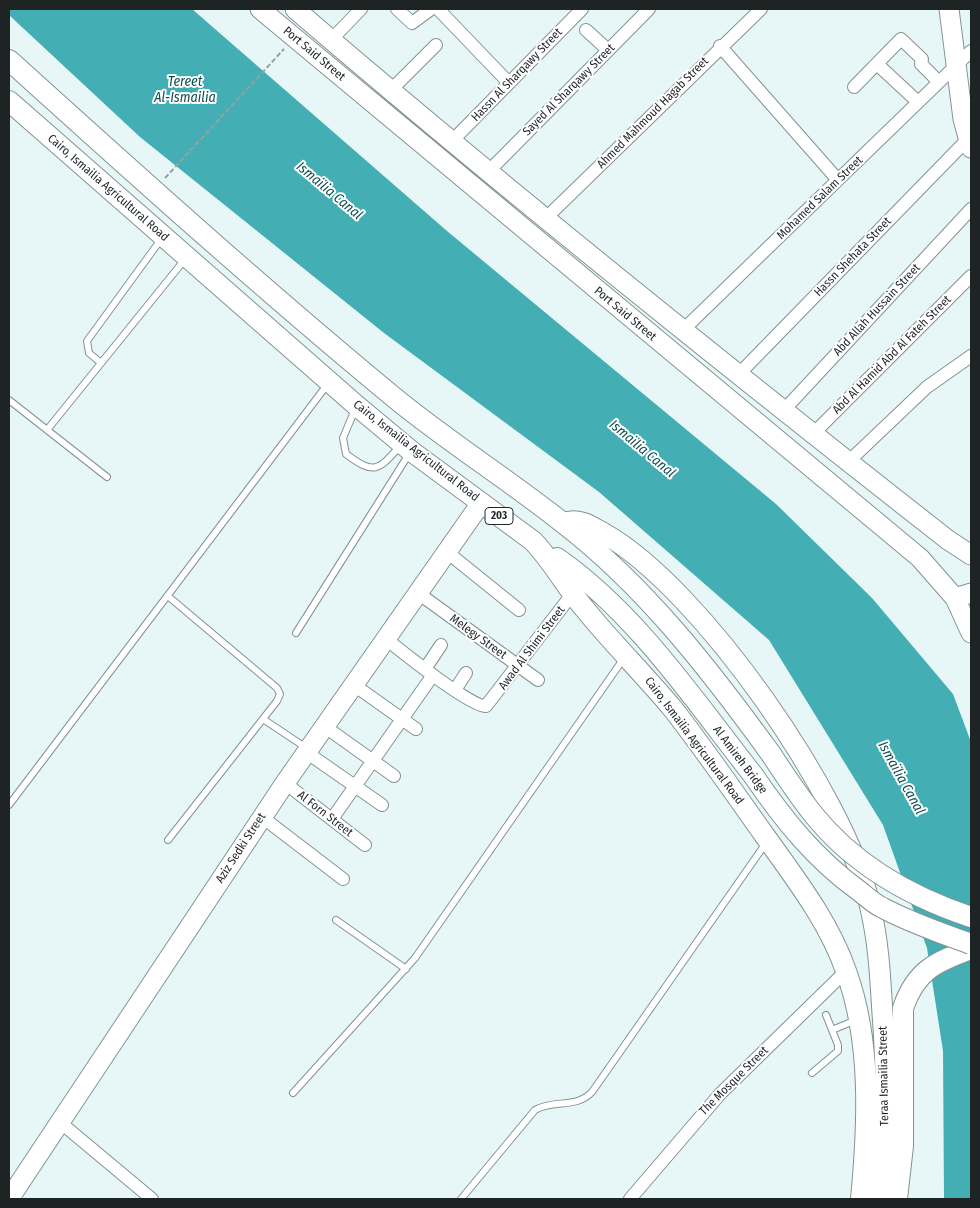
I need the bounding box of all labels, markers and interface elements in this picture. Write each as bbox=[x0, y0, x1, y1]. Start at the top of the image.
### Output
street label: Port Said Street bbox=[280, 24, 348, 84]
street label: Hassn Al Sharqawy Street bbox=[469, 25, 565, 125]
street label: Sayed Al Sharqawy Street bbox=[520, 41, 618, 139]
street label: Ahmed Mahmoud Hagab Street bbox=[594, 54, 712, 172]
water label: Tereet Al-Ismailia bbox=[154, 74, 216, 106]
street label: Cairo, Ismailia Agricultural Road bbox=[44, 131, 172, 245]
street label: Mohamed Salam Street bbox=[774, 153, 866, 243]
water label: Ismaïlia Canal bbox=[292, 158, 366, 224]
street label: Hassn Shehata Street bbox=[811, 214, 895, 300]
street label: Abd Allah Hussain Street bbox=[831, 261, 923, 359]
street label: Port Said Street bbox=[591, 284, 659, 344]
street label: Abd Al Hamid Abd Al Fateh Street bbox=[830, 293, 954, 417]
street label: Cairo, Ismailia Agricultural Road bbox=[350, 397, 482, 505]
water label: Ismaïlia Canal bbox=[605, 416, 679, 482]
road number: 203 bbox=[485, 508, 513, 524]
street label: Awad Al Shimi Street bbox=[496, 603, 568, 693]
street label: Melegy Street bbox=[447, 612, 509, 662]
street label: Cairo, Ismailia Agricultural Road bbox=[641, 674, 747, 808]
street label: Al Amireh Bridge bbox=[710, 723, 770, 797]
water label: Ismaïlia Canal bbox=[874, 738, 928, 818]
street label: Al Forn Street bbox=[294, 788, 356, 840]
street label: Aziz Sedki Street bbox=[213, 810, 269, 886]
street label: Teraa Ismailia Street bbox=[876, 1026, 892, 1126]
street label: The Mosque Street bbox=[697, 1044, 771, 1118]

